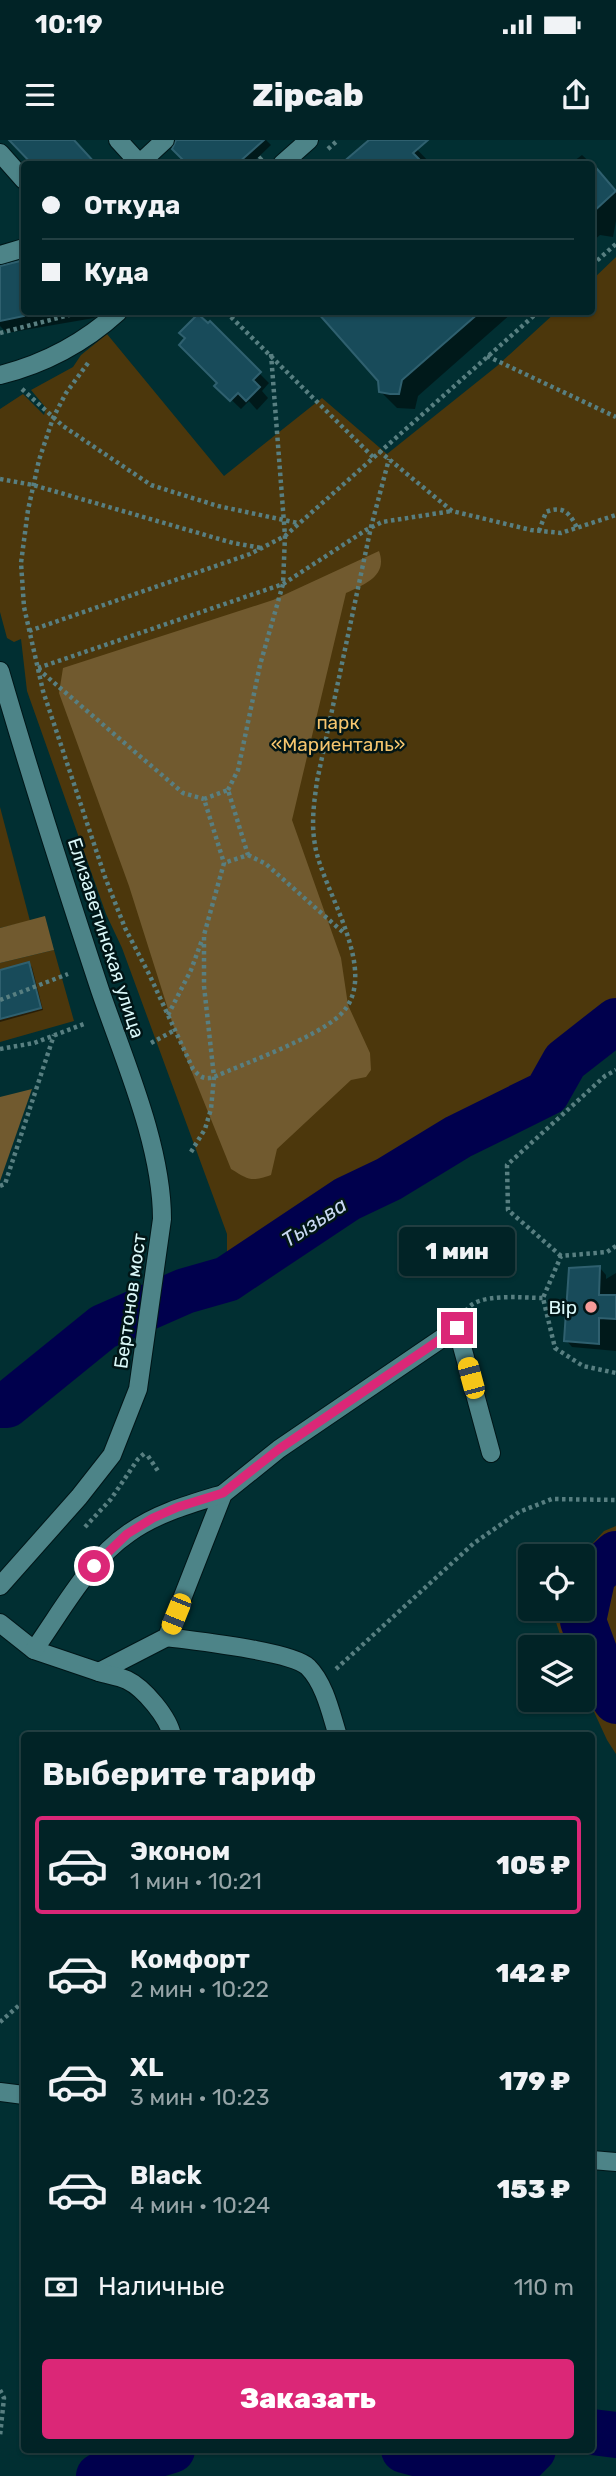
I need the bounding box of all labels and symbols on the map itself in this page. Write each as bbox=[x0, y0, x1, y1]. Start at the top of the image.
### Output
park label: парк «Мариенталь» bbox=[271, 711, 405, 756]
street label: Елизаветинская улица bbox=[63, 835, 149, 1041]
water label: Тызьва bbox=[277, 1192, 351, 1252]
callout: 1 мин bbox=[399, 1226, 515, 1276]
street label: Бертонов мост bbox=[109, 1231, 151, 1370]
place label: Bip bbox=[548, 1296, 577, 1319]
marker: Bip bbox=[583, 1299, 599, 1315]
route end bbox=[441, 1312, 473, 1344]
car bbox=[456, 1355, 487, 1401]
route start bbox=[78, 1550, 110, 1582]
car bbox=[159, 1591, 194, 1637]

